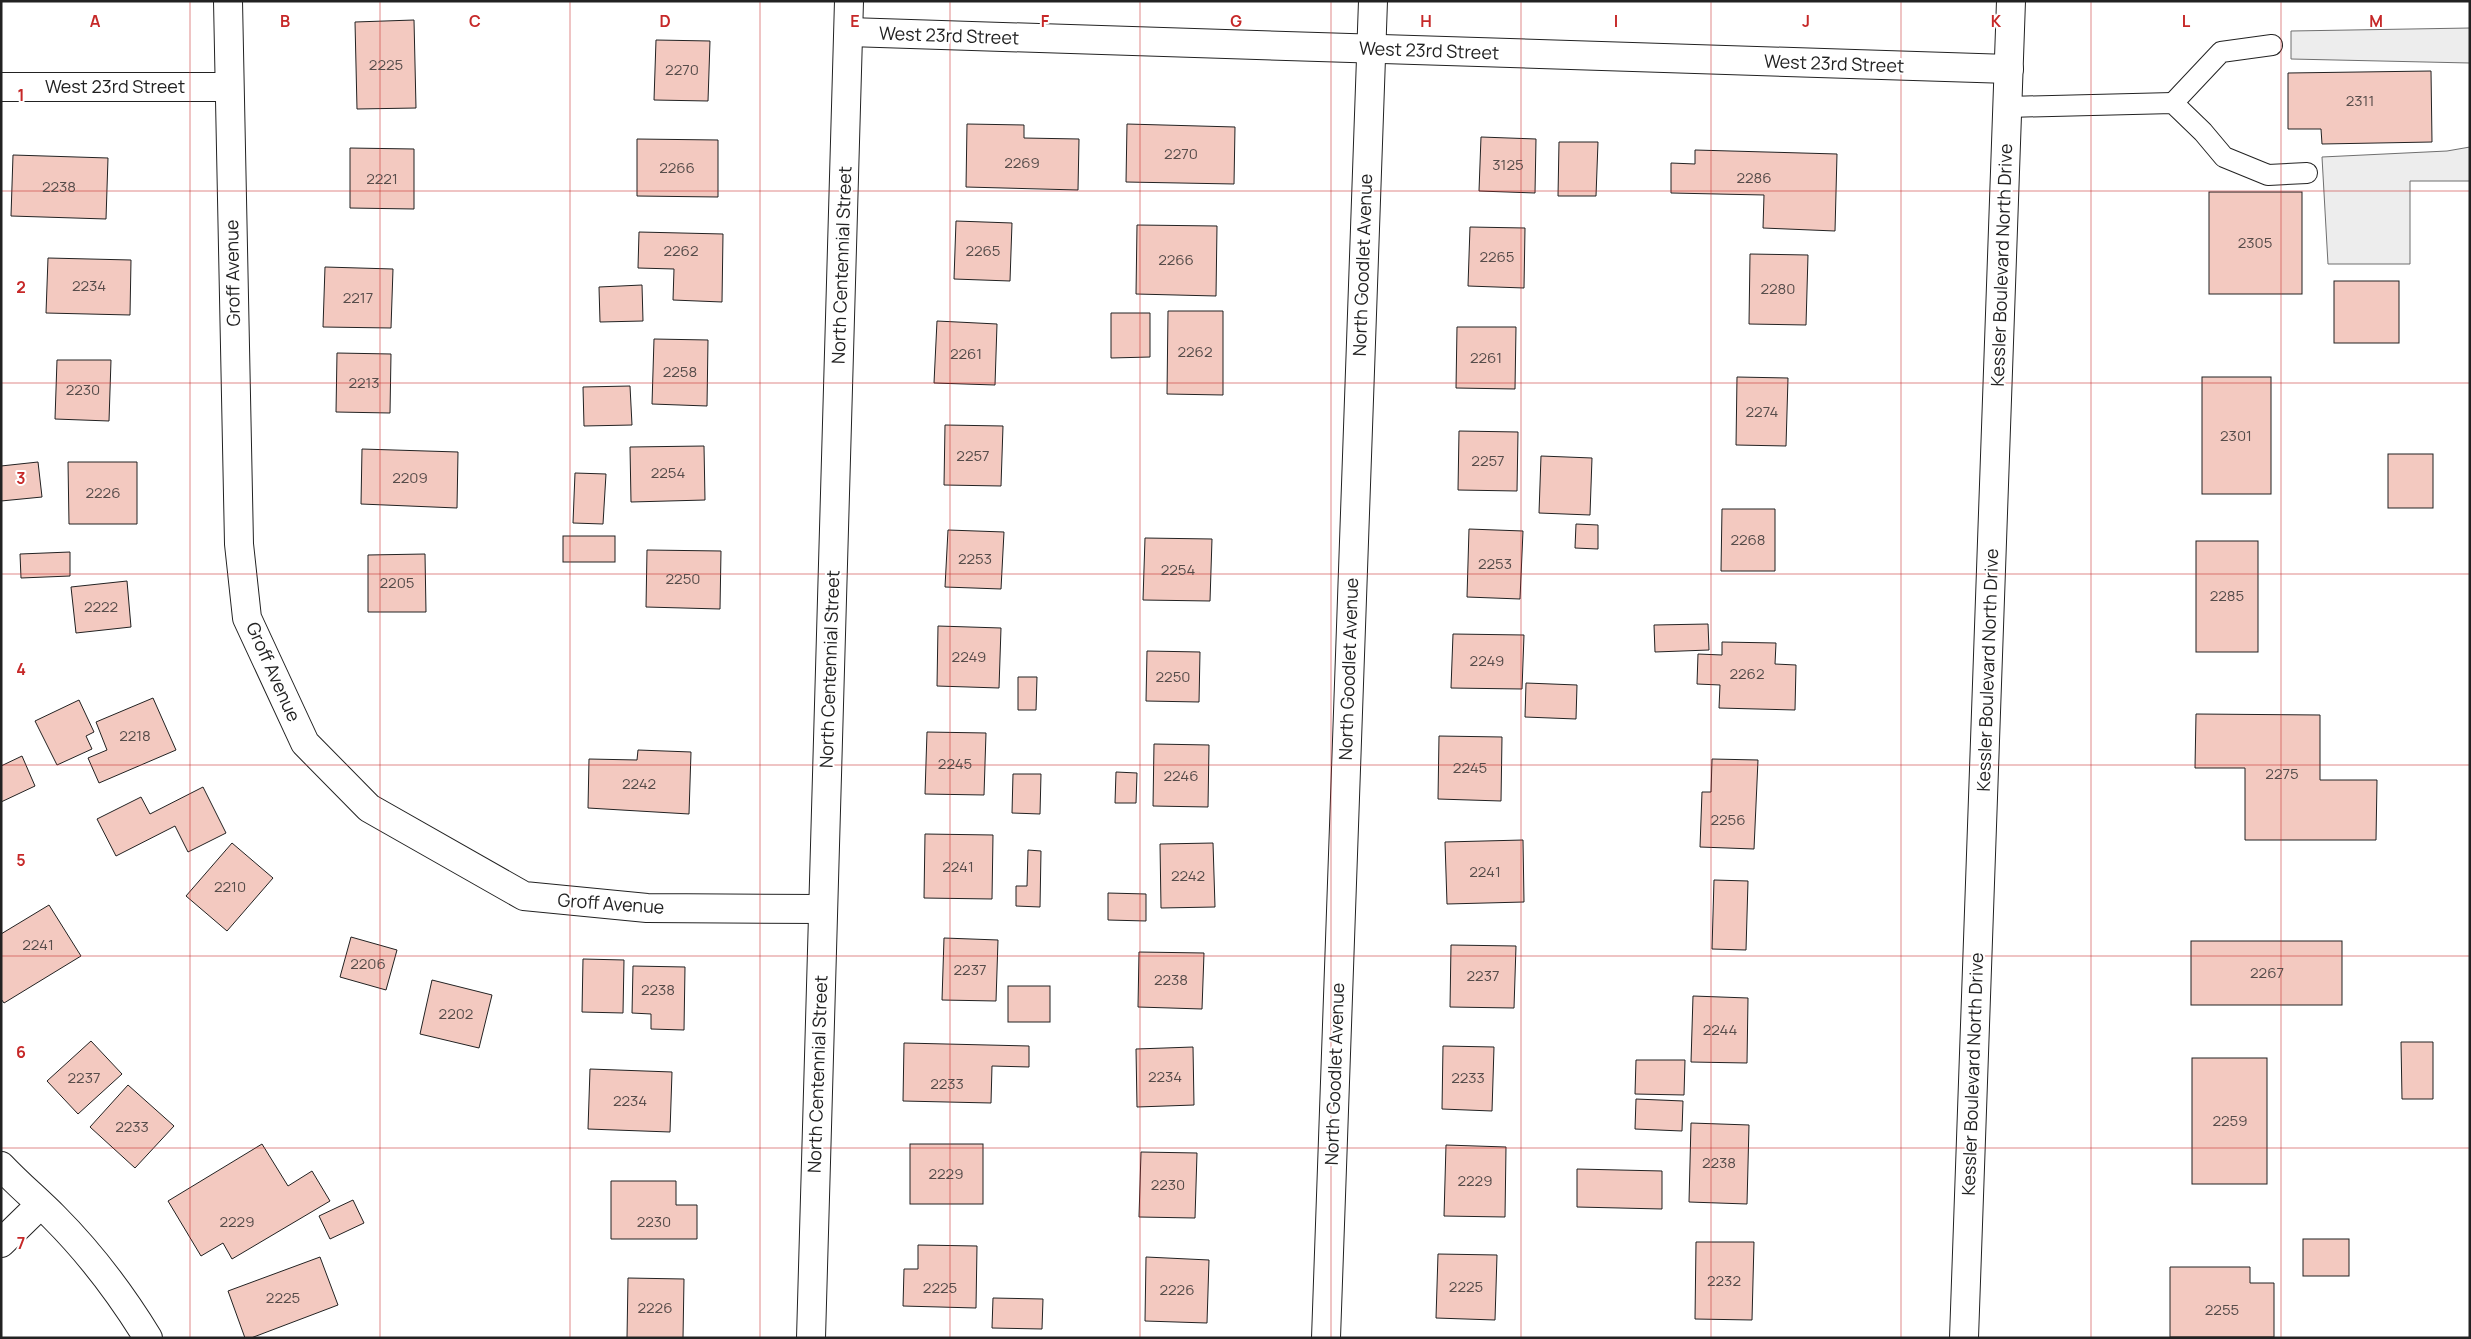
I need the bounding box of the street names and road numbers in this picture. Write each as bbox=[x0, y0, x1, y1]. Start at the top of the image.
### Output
street label: West 23rd Street bbox=[879, 21, 1020, 49]
street label: West 23rd Street bbox=[1359, 36, 1500, 64]
street label: West 23rd Street bbox=[1764, 49, 1905, 77]
street label: West 23rd Street bbox=[45, 74, 185, 98]
street label: Kessler Boulevard North Drive bbox=[1985, 143, 2017, 387]
street label: North Centennial Street bbox=[826, 166, 856, 364]
street label: North Goodlet Avenue bbox=[1347, 173, 1377, 357]
street label: Groff Avenue bbox=[219, 219, 245, 327]
street label: Kessler Boulevard North Drive bbox=[1971, 548, 2003, 792]
street label: North Centennial Street bbox=[814, 570, 844, 768]
street label: North Goodlet Avenue bbox=[1333, 577, 1363, 761]
street label: Groff Avenue bbox=[241, 618, 307, 725]
street label: Groff Avenue bbox=[557, 887, 665, 919]
street label: Kessler Boulevard North Drive bbox=[1956, 952, 1988, 1196]
street label: North Centennial Street bbox=[802, 975, 832, 1173]
street label: North Goodlet Avenue bbox=[1319, 982, 1349, 1166]

